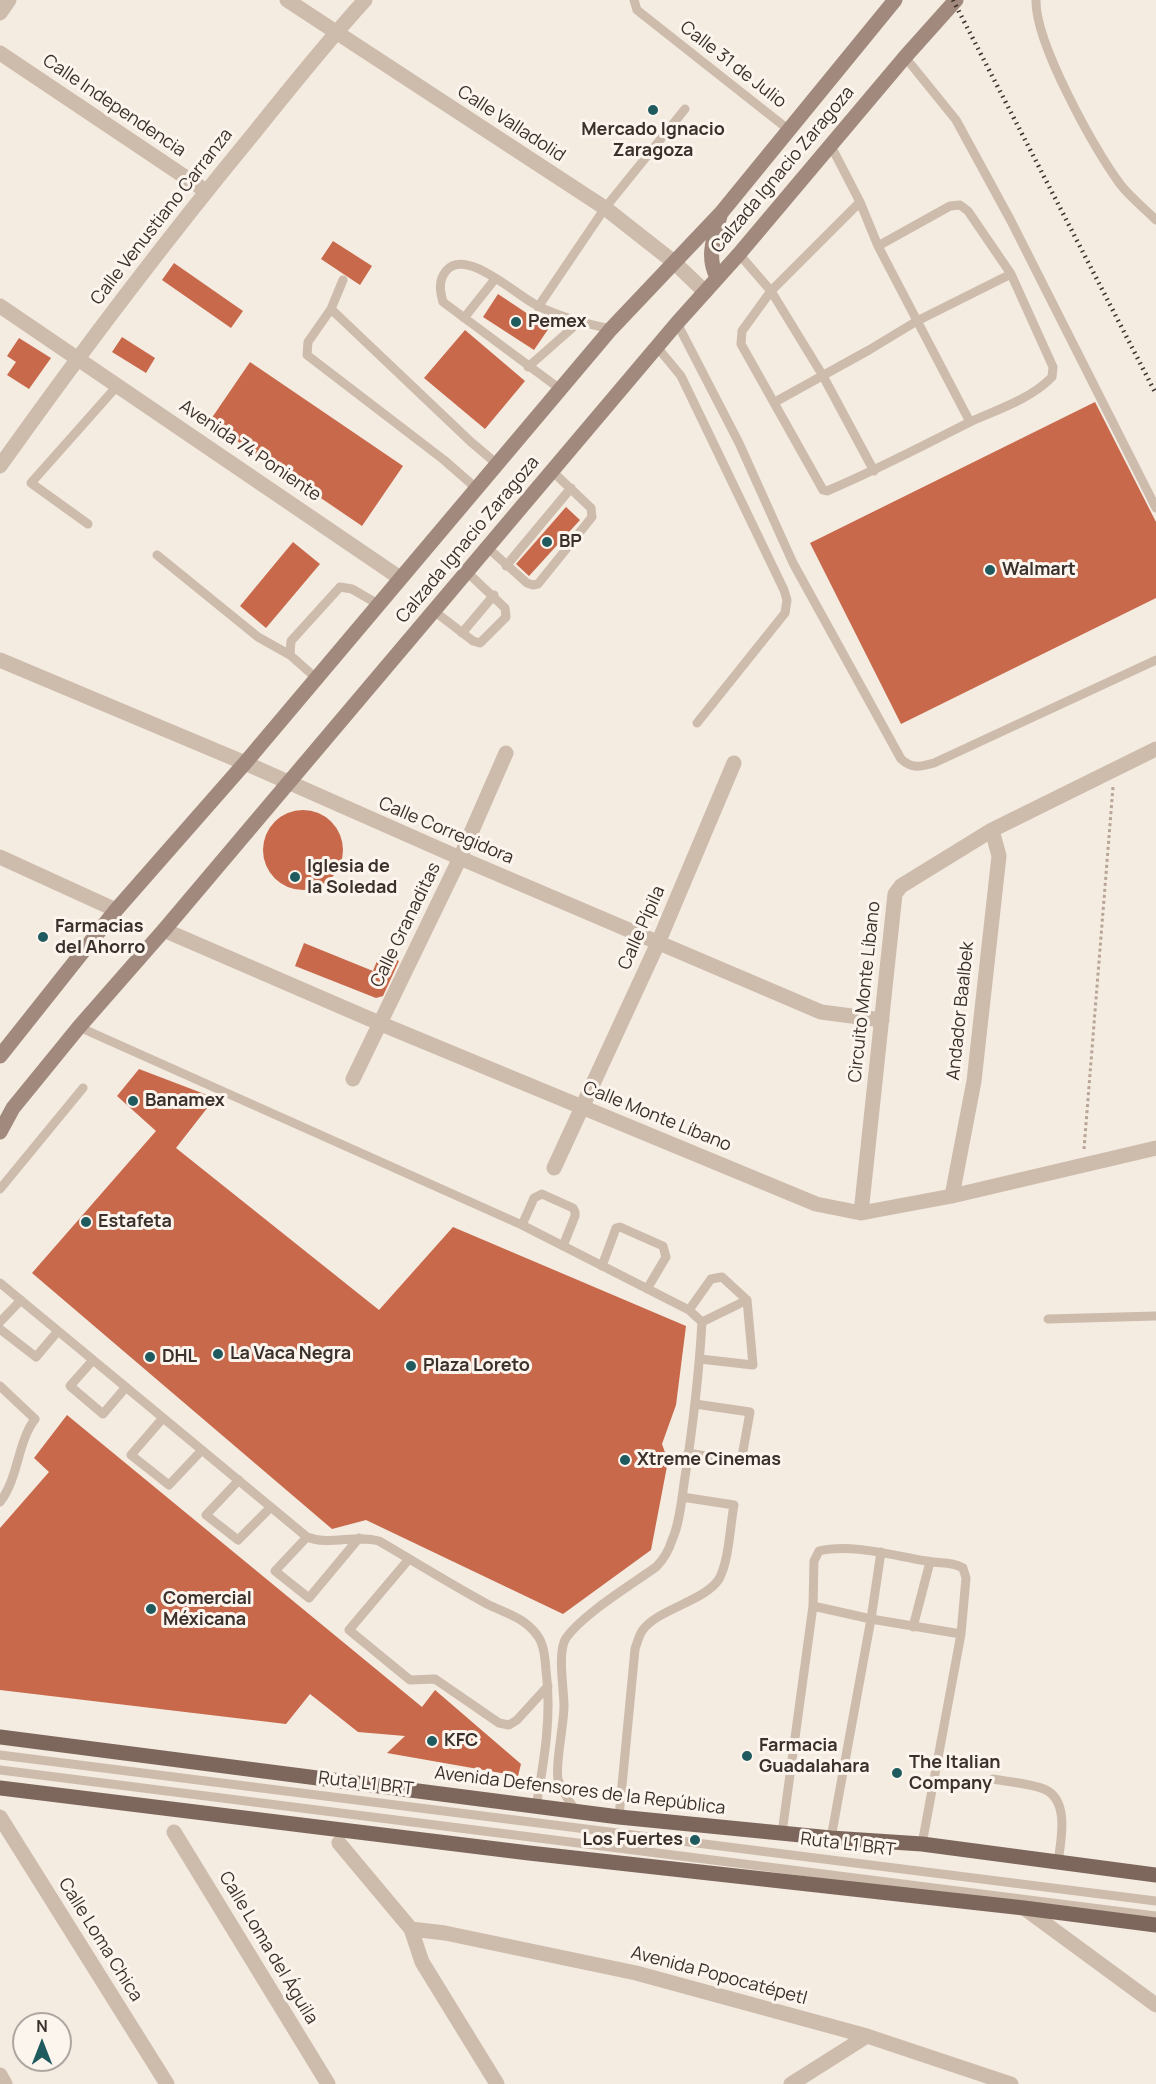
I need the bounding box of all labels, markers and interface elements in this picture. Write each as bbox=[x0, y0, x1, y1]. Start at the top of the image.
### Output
street label: Calle 31 de Julio bbox=[676, 17, 790, 113]
street label: Calle Independencia bbox=[38, 50, 190, 162]
street label: Calle Valladolid bbox=[453, 81, 569, 167]
street label: Calzada Ignacio Zaragoza bbox=[707, 82, 859, 258]
marker: Mercado Ignacio Zaragoza bbox=[646, 103, 660, 117]
place label: Mercado Ignacio Zaragoza bbox=[581, 119, 725, 162]
street label: Calle Venustiano Carranza bbox=[86, 125, 238, 309]
place label: Pemex bbox=[528, 311, 586, 333]
marker: Pemex bbox=[509, 315, 523, 329]
street label: Avenida 74 Poniente bbox=[175, 396, 325, 506]
street label: Calzada Ignacio Zaragoza bbox=[392, 452, 544, 628]
place label: BP bbox=[559, 531, 582, 553]
marker: BP bbox=[540, 535, 554, 549]
place label: Walmart bbox=[1002, 559, 1076, 581]
marker: Walmart bbox=[983, 563, 997, 577]
street label: Calle Corregidora bbox=[375, 793, 517, 869]
place label: Iglesia de la Soledad bbox=[307, 856, 397, 898]
street label: Calle Granaditas bbox=[366, 859, 446, 991]
marker: Iglesia de la Soledad bbox=[288, 870, 302, 884]
street label: Calle Pípila bbox=[614, 883, 670, 973]
street label: Circuito Monte Líbano bbox=[845, 900, 885, 1084]
place label: Farmacias del Ahorro bbox=[55, 916, 145, 958]
marker: Farmacias del Ahorro bbox=[36, 930, 50, 944]
street label: Andador Baalbek bbox=[943, 941, 979, 1081]
street label: Calle Monte Líbano bbox=[580, 1077, 734, 1157]
place label: Banamex bbox=[145, 1090, 225, 1112]
marker: Banamex bbox=[126, 1094, 140, 1108]
place label: Estafeta bbox=[98, 1211, 172, 1233]
marker: Estafeta bbox=[79, 1215, 93, 1229]
place label: La Vaca Negra bbox=[230, 1343, 351, 1365]
place label: DHL bbox=[162, 1346, 197, 1368]
marker: La Vaca Negra bbox=[211, 1347, 225, 1361]
marker: DHL bbox=[143, 1350, 157, 1364]
place label: Plaza Loreto bbox=[423, 1355, 530, 1377]
marker: Plaza Loreto bbox=[404, 1359, 418, 1373]
place label: Xtreme Cinemas bbox=[637, 1449, 781, 1471]
marker: Xtreme Cinemas bbox=[618, 1453, 632, 1467]
place label: Comercial Méxicana bbox=[163, 1588, 252, 1630]
marker: Comercial Méxicana bbox=[144, 1602, 158, 1616]
place label: KFC bbox=[444, 1730, 478, 1752]
marker: KFC bbox=[425, 1734, 439, 1748]
place label: Farmacia Guadalahara bbox=[759, 1735, 870, 1778]
marker: Farmacia Guadalahara bbox=[740, 1749, 754, 1763]
place label: The Italian Company bbox=[909, 1752, 1001, 1794]
street label: Avenida Defensores de la República bbox=[433, 1762, 727, 1820]
marker: The Italian Company bbox=[890, 1766, 904, 1780]
street label: Ruta L1 BRT bbox=[317, 1767, 415, 1801]
street label: Ruta L1 BRT bbox=[799, 1828, 897, 1862]
place label: Los Fuertes bbox=[583, 1829, 683, 1851]
marker: Los Fuertes bbox=[688, 1833, 702, 1847]
street label: Calle Loma del Águila bbox=[214, 1868, 322, 2028]
street label: Calle Loma Chica bbox=[53, 1874, 147, 2006]
street label: Avenida Popocatépetl bbox=[629, 1942, 809, 2010]
north arrow bbox=[12, 2012, 72, 2072]
text: N bbox=[36, 2015, 48, 2037]

